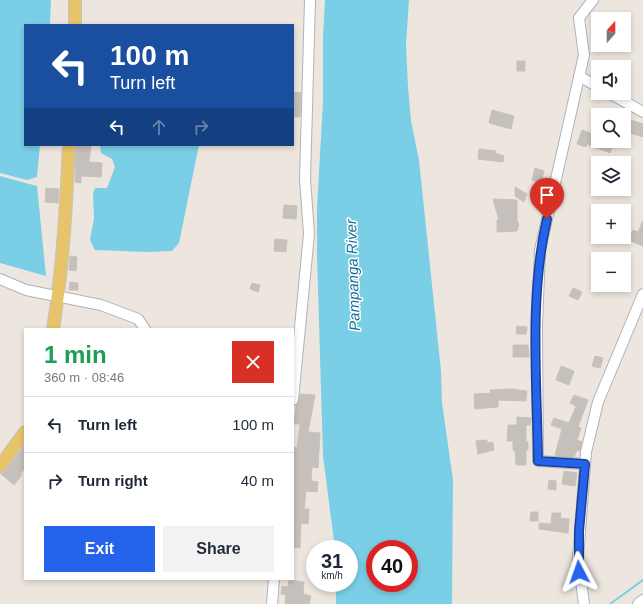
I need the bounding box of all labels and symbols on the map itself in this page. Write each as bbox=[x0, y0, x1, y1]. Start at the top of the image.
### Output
north arrow bbox=[591, 12, 631, 52]
pin bbox=[530, 178, 564, 219]
water label: Pampanga River bbox=[342, 218, 363, 331]
speed limit sign: 40 bbox=[366, 540, 418, 592]
position arrow bbox=[558, 551, 600, 593]

